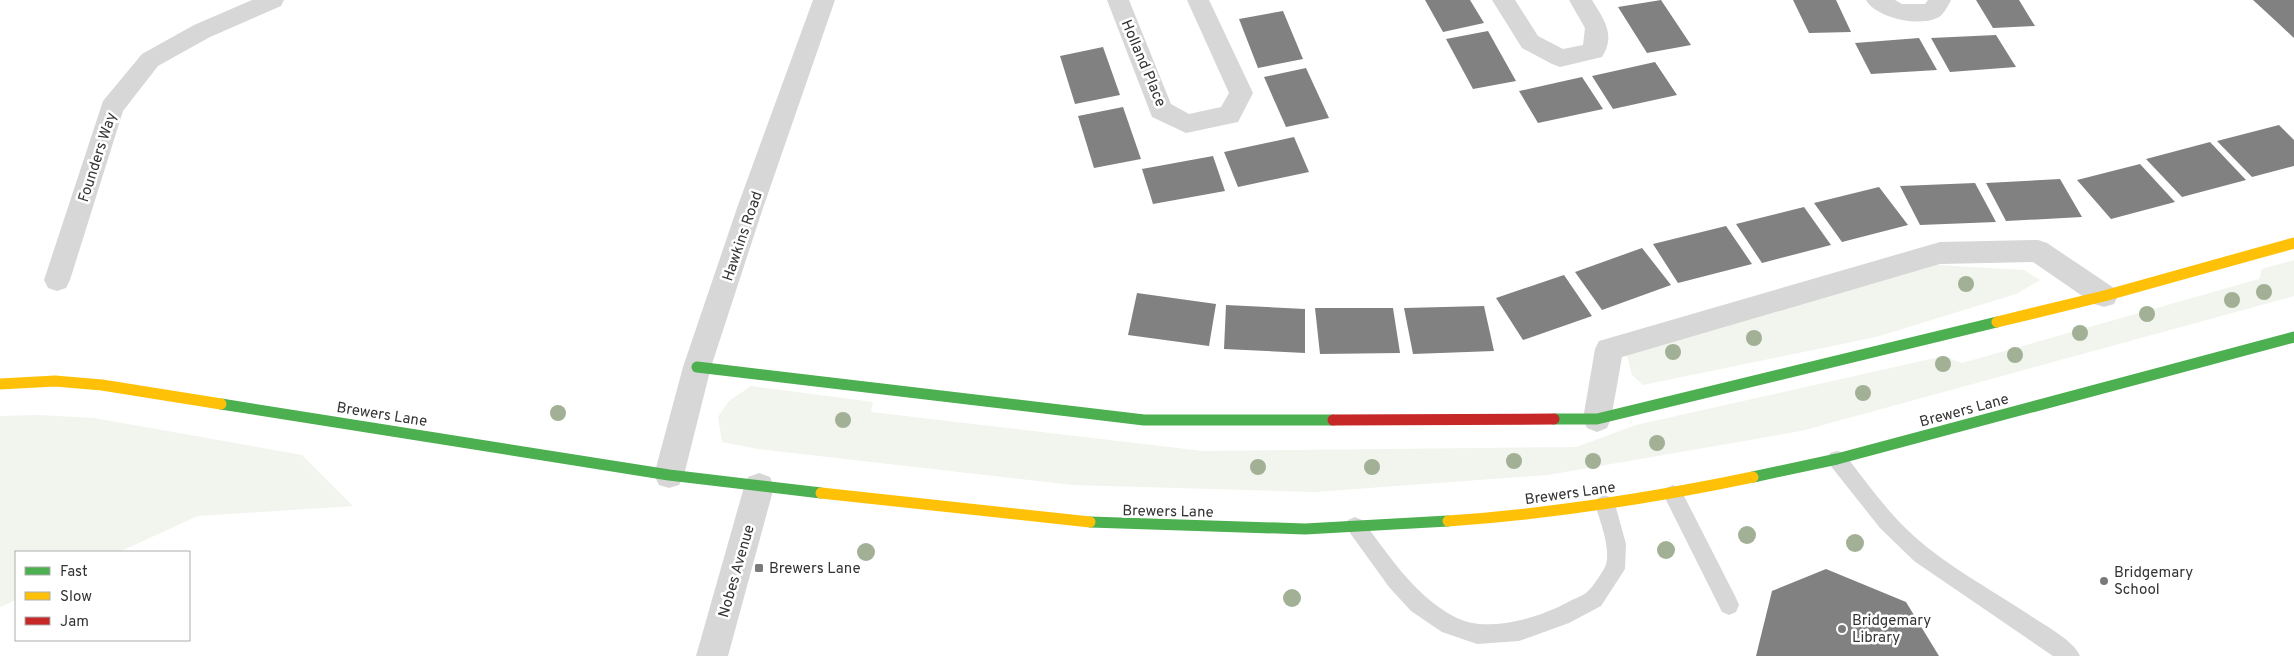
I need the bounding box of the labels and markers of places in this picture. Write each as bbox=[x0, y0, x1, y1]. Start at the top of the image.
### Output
place label: Brewers Lane bbox=[769, 560, 860, 579]
marker: Brewers Lane bbox=[753, 562, 765, 574]
place label: Bridgemary School bbox=[2114, 564, 2193, 600]
marker: Bridgemary School bbox=[2098, 575, 2110, 587]
place label: Bridgemary Library bbox=[1852, 612, 1931, 648]
marker: Bridgemary Library bbox=[1836, 623, 1848, 635]

